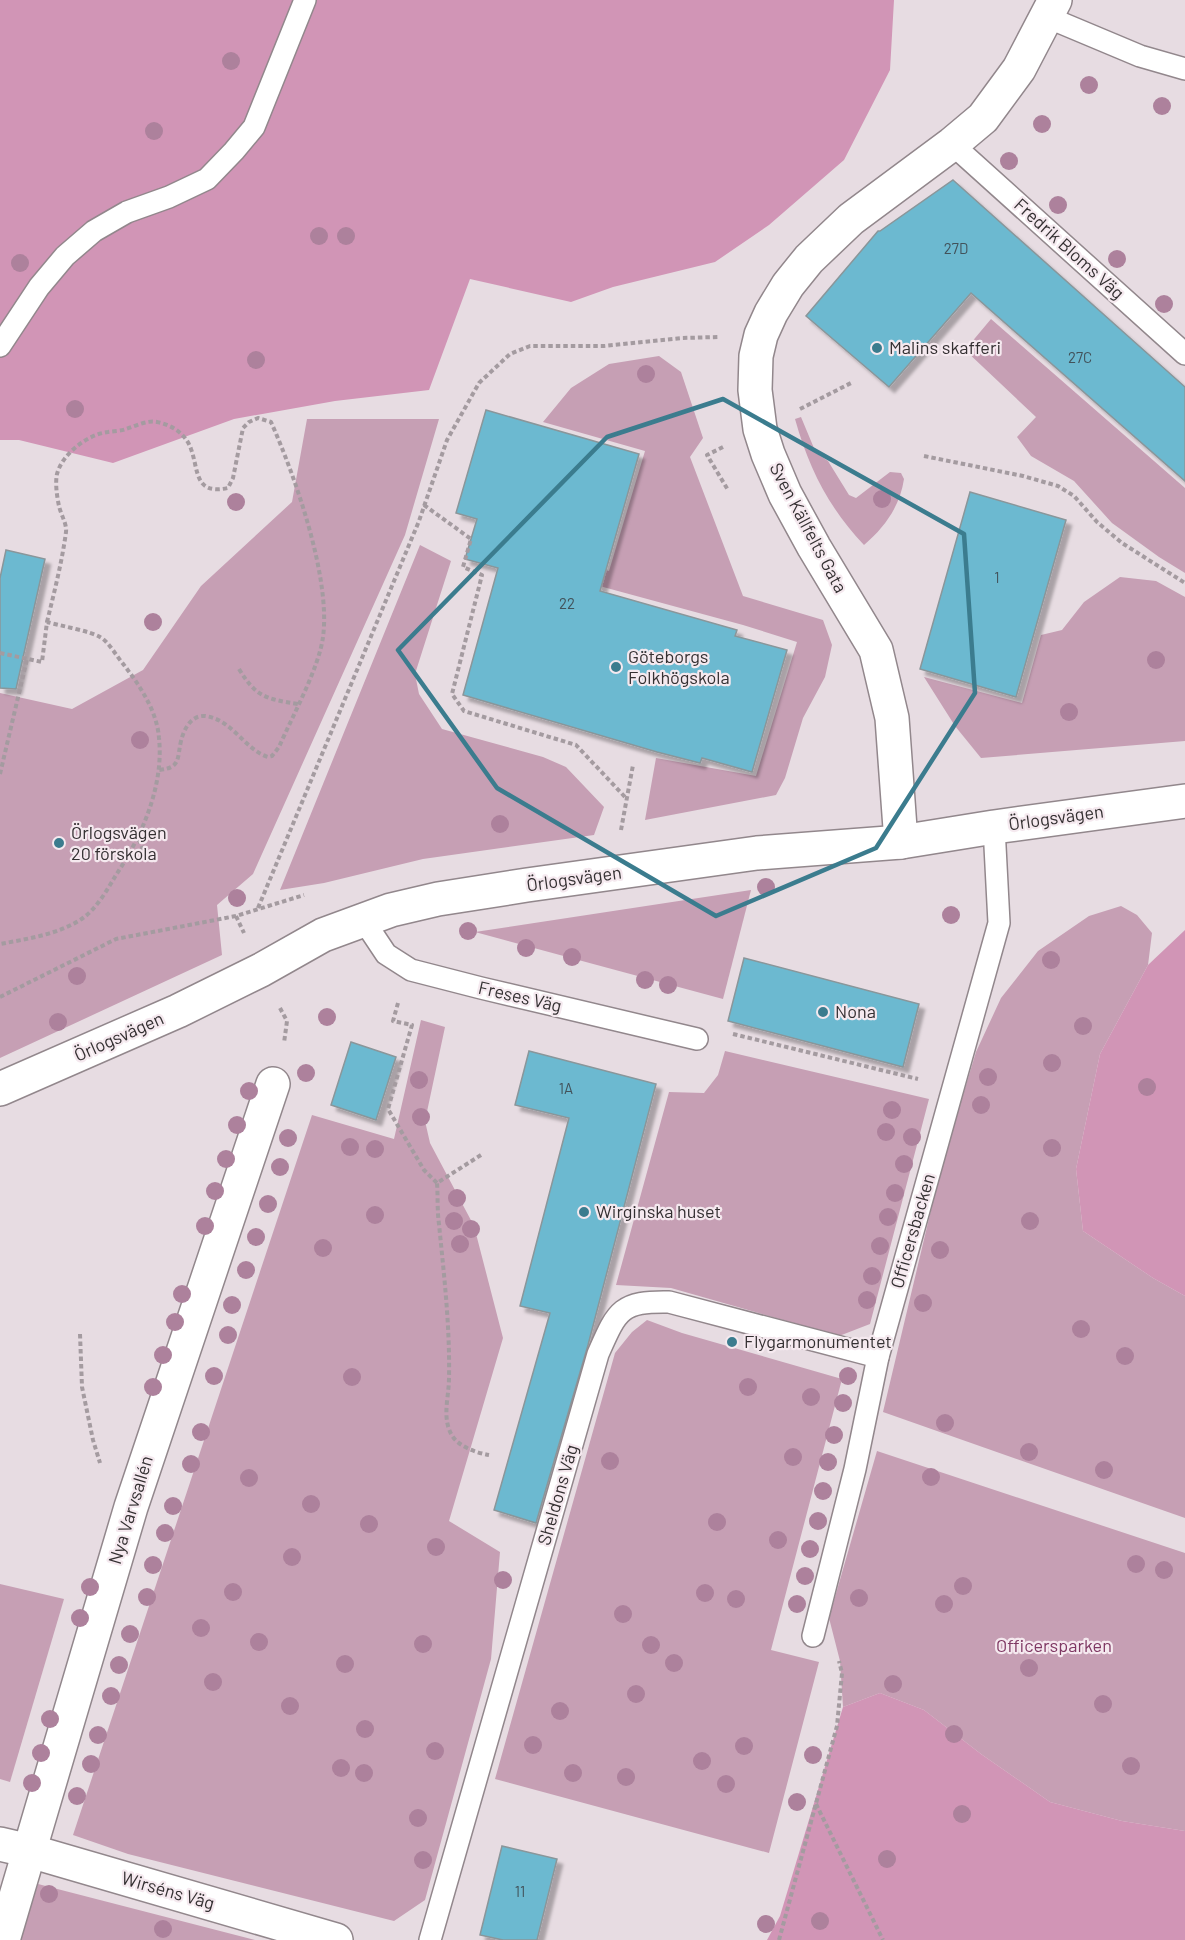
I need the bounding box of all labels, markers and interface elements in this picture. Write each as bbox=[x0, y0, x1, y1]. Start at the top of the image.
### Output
street label: Fredrik Bloms Väg bbox=[1010, 193, 1129, 303]
house number: 27D bbox=[944, 239, 968, 257]
place label: Malins skafferi bbox=[889, 336, 1001, 358]
marker: Malins skafferi bbox=[870, 341, 884, 355]
house number: 27C bbox=[1068, 348, 1092, 366]
street label: Sven Källfelts Gata bbox=[765, 459, 852, 596]
house number: 1 bbox=[994, 568, 1000, 586]
house number: 22 bbox=[559, 594, 575, 612]
place label: Göteborgs Folkhögskola bbox=[628, 645, 730, 688]
marker: Göteborgs Folkhögskola bbox=[609, 660, 623, 674]
street label: Örlogsvägen bbox=[1007, 799, 1105, 835]
place label: Örlogsvägen 20 förskola bbox=[71, 821, 167, 864]
marker: Örlogsvägen 20 förskola bbox=[52, 836, 66, 850]
street label: Örlogsvägen bbox=[525, 860, 623, 896]
street label: Freses Väg bbox=[476, 976, 564, 1016]
place label: Nona bbox=[835, 1000, 876, 1022]
marker: Nona bbox=[816, 1005, 830, 1019]
street label: Örlogsvägen bbox=[70, 1007, 167, 1066]
house number: 1A bbox=[559, 1079, 573, 1097]
street label: Officersbacken bbox=[885, 1171, 939, 1291]
place label: Wirginska huset bbox=[596, 1200, 721, 1222]
marker: Wirginska huset bbox=[577, 1205, 591, 1219]
place label: Flygarmonumentet bbox=[744, 1330, 892, 1352]
marker: Flygarmonumentet bbox=[725, 1335, 739, 1349]
street label: Sheldons Väg bbox=[532, 1442, 582, 1548]
street label: Nya Varvsallén bbox=[103, 1453, 157, 1567]
park label: Officersparken bbox=[996, 1634, 1112, 1656]
street label: Wirséns Väg bbox=[119, 1866, 217, 1914]
house number: 11 bbox=[515, 1882, 525, 1900]

